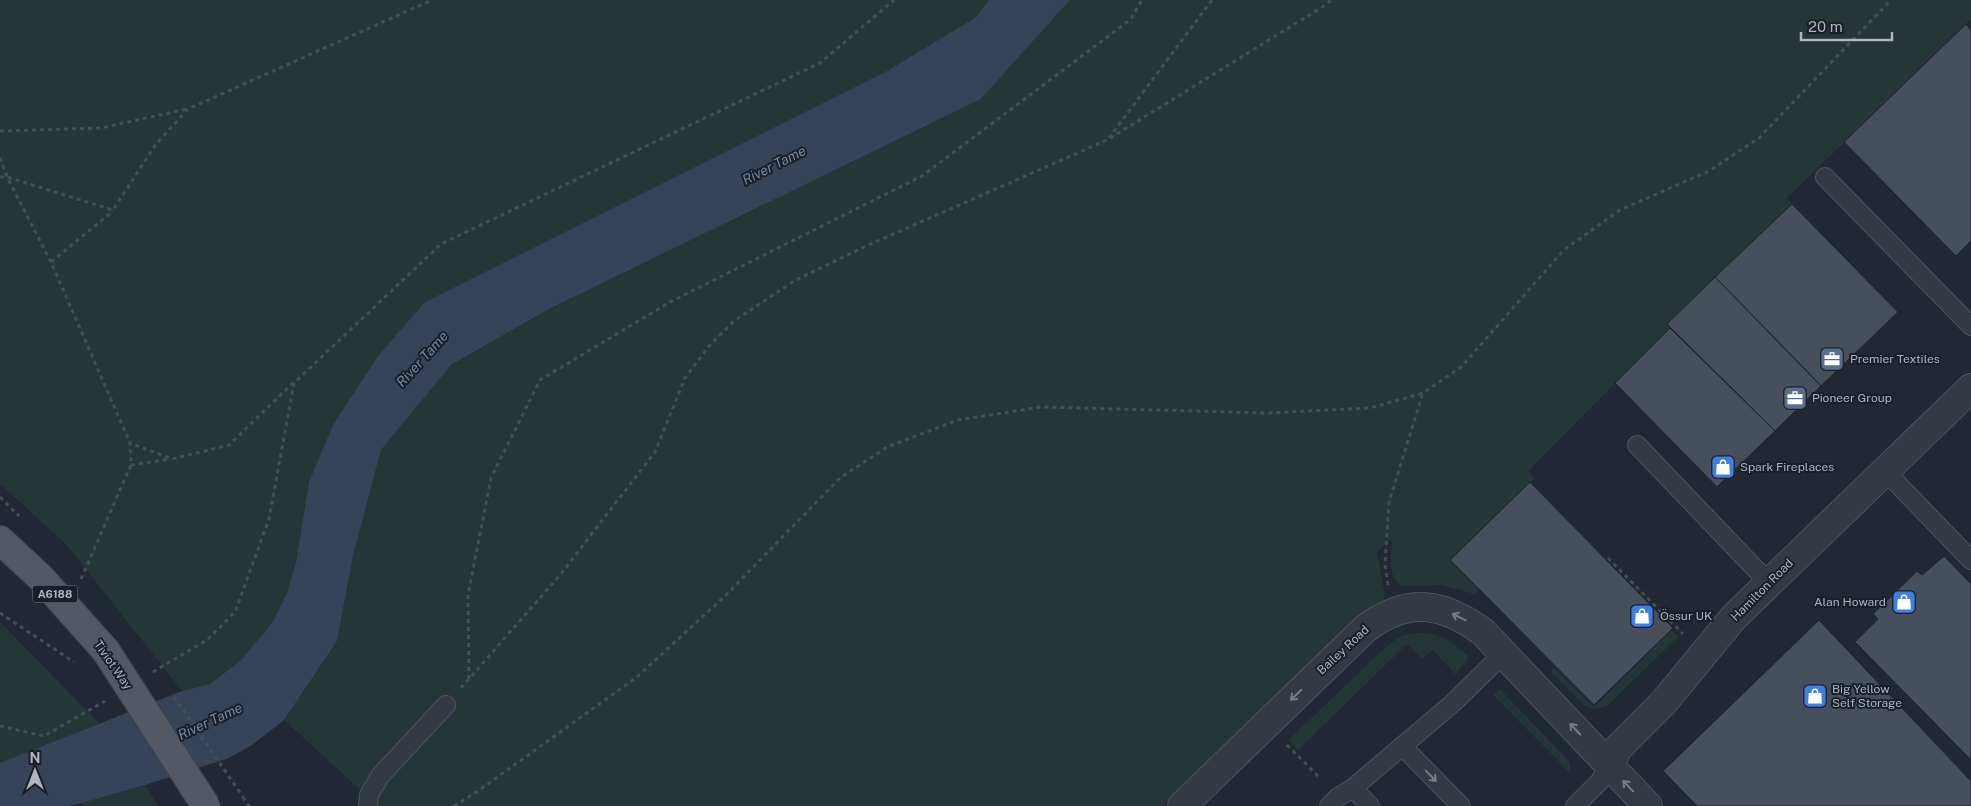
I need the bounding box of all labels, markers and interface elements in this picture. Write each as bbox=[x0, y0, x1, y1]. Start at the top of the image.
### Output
scale bar bbox=[1801, 10, 1892, 42]
text: 20 m bbox=[1808, 18, 1843, 35]
water label: River Tame bbox=[740, 142, 809, 188]
water label: River Tame bbox=[393, 328, 451, 390]
office icon: Premier Textiles bbox=[1819, 346, 1845, 372]
place label: Premier Textiles bbox=[1850, 352, 1940, 366]
office icon: Pioneer Group bbox=[1782, 385, 1808, 411]
place label: Pioneer Group bbox=[1812, 391, 1892, 405]
shop icon: Spark Fireplaces bbox=[1710, 454, 1736, 480]
place label: Spark Fireplaces bbox=[1740, 460, 1834, 474]
street label: Hamilton Road bbox=[1728, 556, 1796, 624]
road number: A6188 bbox=[32, 586, 78, 602]
shop icon: Alan Howard bbox=[1891, 589, 1917, 615]
place label: Alan Howard bbox=[1814, 595, 1886, 609]
shop icon: Össur UK bbox=[1629, 603, 1655, 629]
place label: Össur UK bbox=[1660, 609, 1712, 623]
one-way arrow bbox=[1452, 612, 1467, 622]
street label: Bailey Road bbox=[1314, 623, 1372, 677]
street label: Tiviot Way bbox=[91, 638, 135, 693]
place label: Big Yellow Self Storage bbox=[1832, 682, 1902, 710]
shop icon: Big Yellow Self Storage bbox=[1802, 683, 1828, 709]
one-way arrow bbox=[1290, 689, 1302, 701]
water label: River Tame bbox=[175, 699, 245, 743]
one-way arrow bbox=[1569, 723, 1581, 736]
north arrow bbox=[10, 746, 60, 796]
text: N bbox=[30, 750, 40, 766]
one-way arrow bbox=[1425, 770, 1438, 782]
one-way arrow bbox=[1622, 779, 1634, 792]

